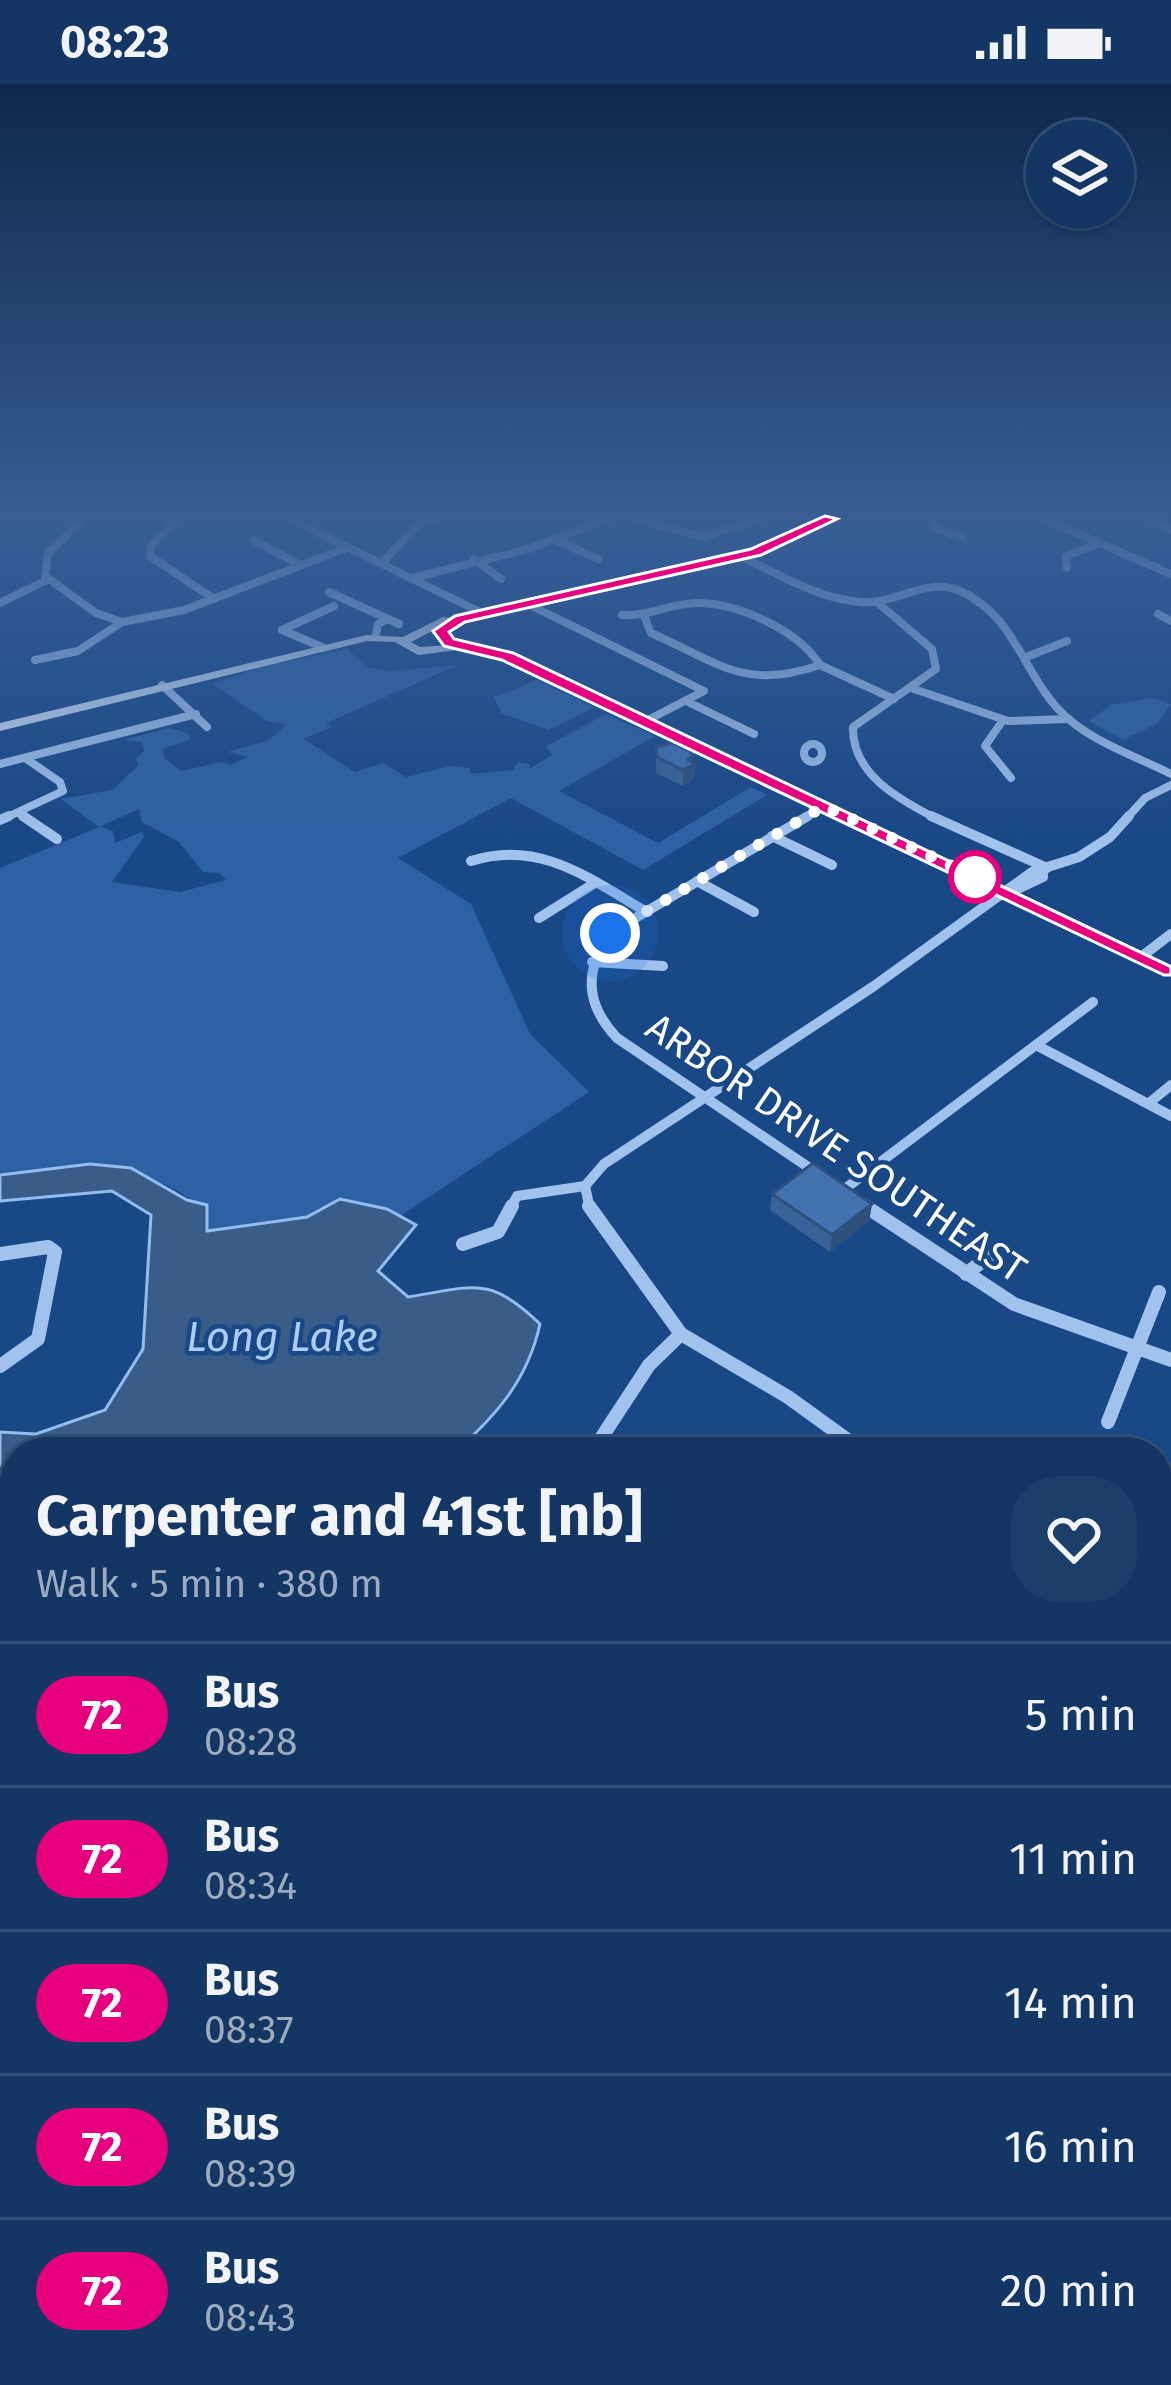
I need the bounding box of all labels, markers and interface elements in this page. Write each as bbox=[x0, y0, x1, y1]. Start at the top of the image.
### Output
text: 08:23 bbox=[60, 15, 170, 69]
map controls bbox=[1026, 120, 1134, 228]
button: layers bbox=[1026, 120, 1134, 228]
unlabelled marker bbox=[950, 852, 1000, 902]
your location bbox=[580, 903, 640, 963]
street label: ARBOR DRIVE SOUTHEAST bbox=[637, 1004, 1035, 1292]
water label: Long Lake bbox=[186, 1312, 378, 1362]
button: heart bbox=[1011, 1476, 1137, 1602]
text: Carpenter and 41st [nb] bbox=[36, 1482, 643, 1550]
text: Walk · 5 min · 380 m bbox=[36, 1561, 383, 1607]
text: Bus bbox=[204, 1665, 279, 1719]
text: 5 min bbox=[1025, 1688, 1137, 1742]
text: 72 bbox=[82, 1690, 123, 1740]
text: 08:28 bbox=[204, 1719, 297, 1765]
text: Bus bbox=[204, 1809, 279, 1863]
text: 11 min bbox=[1009, 1832, 1137, 1886]
text: 72 bbox=[82, 1834, 123, 1884]
text: 08:34 bbox=[204, 1863, 297, 1909]
text: Bus bbox=[204, 1953, 279, 2007]
text: 14 min bbox=[1004, 1976, 1137, 2030]
text: 72 bbox=[82, 1978, 123, 2028]
text: 08:37 bbox=[204, 2007, 294, 2053]
text: Bus bbox=[204, 2097, 279, 2151]
text: 16 min bbox=[1004, 2120, 1137, 2174]
text: 72 bbox=[82, 2122, 123, 2172]
text: 08:39 bbox=[204, 2151, 296, 2197]
text: Bus bbox=[204, 2241, 279, 2295]
text: 20 min bbox=[1000, 2264, 1137, 2318]
text: 72 bbox=[82, 2266, 123, 2316]
text: 08:43 bbox=[204, 2295, 296, 2341]

